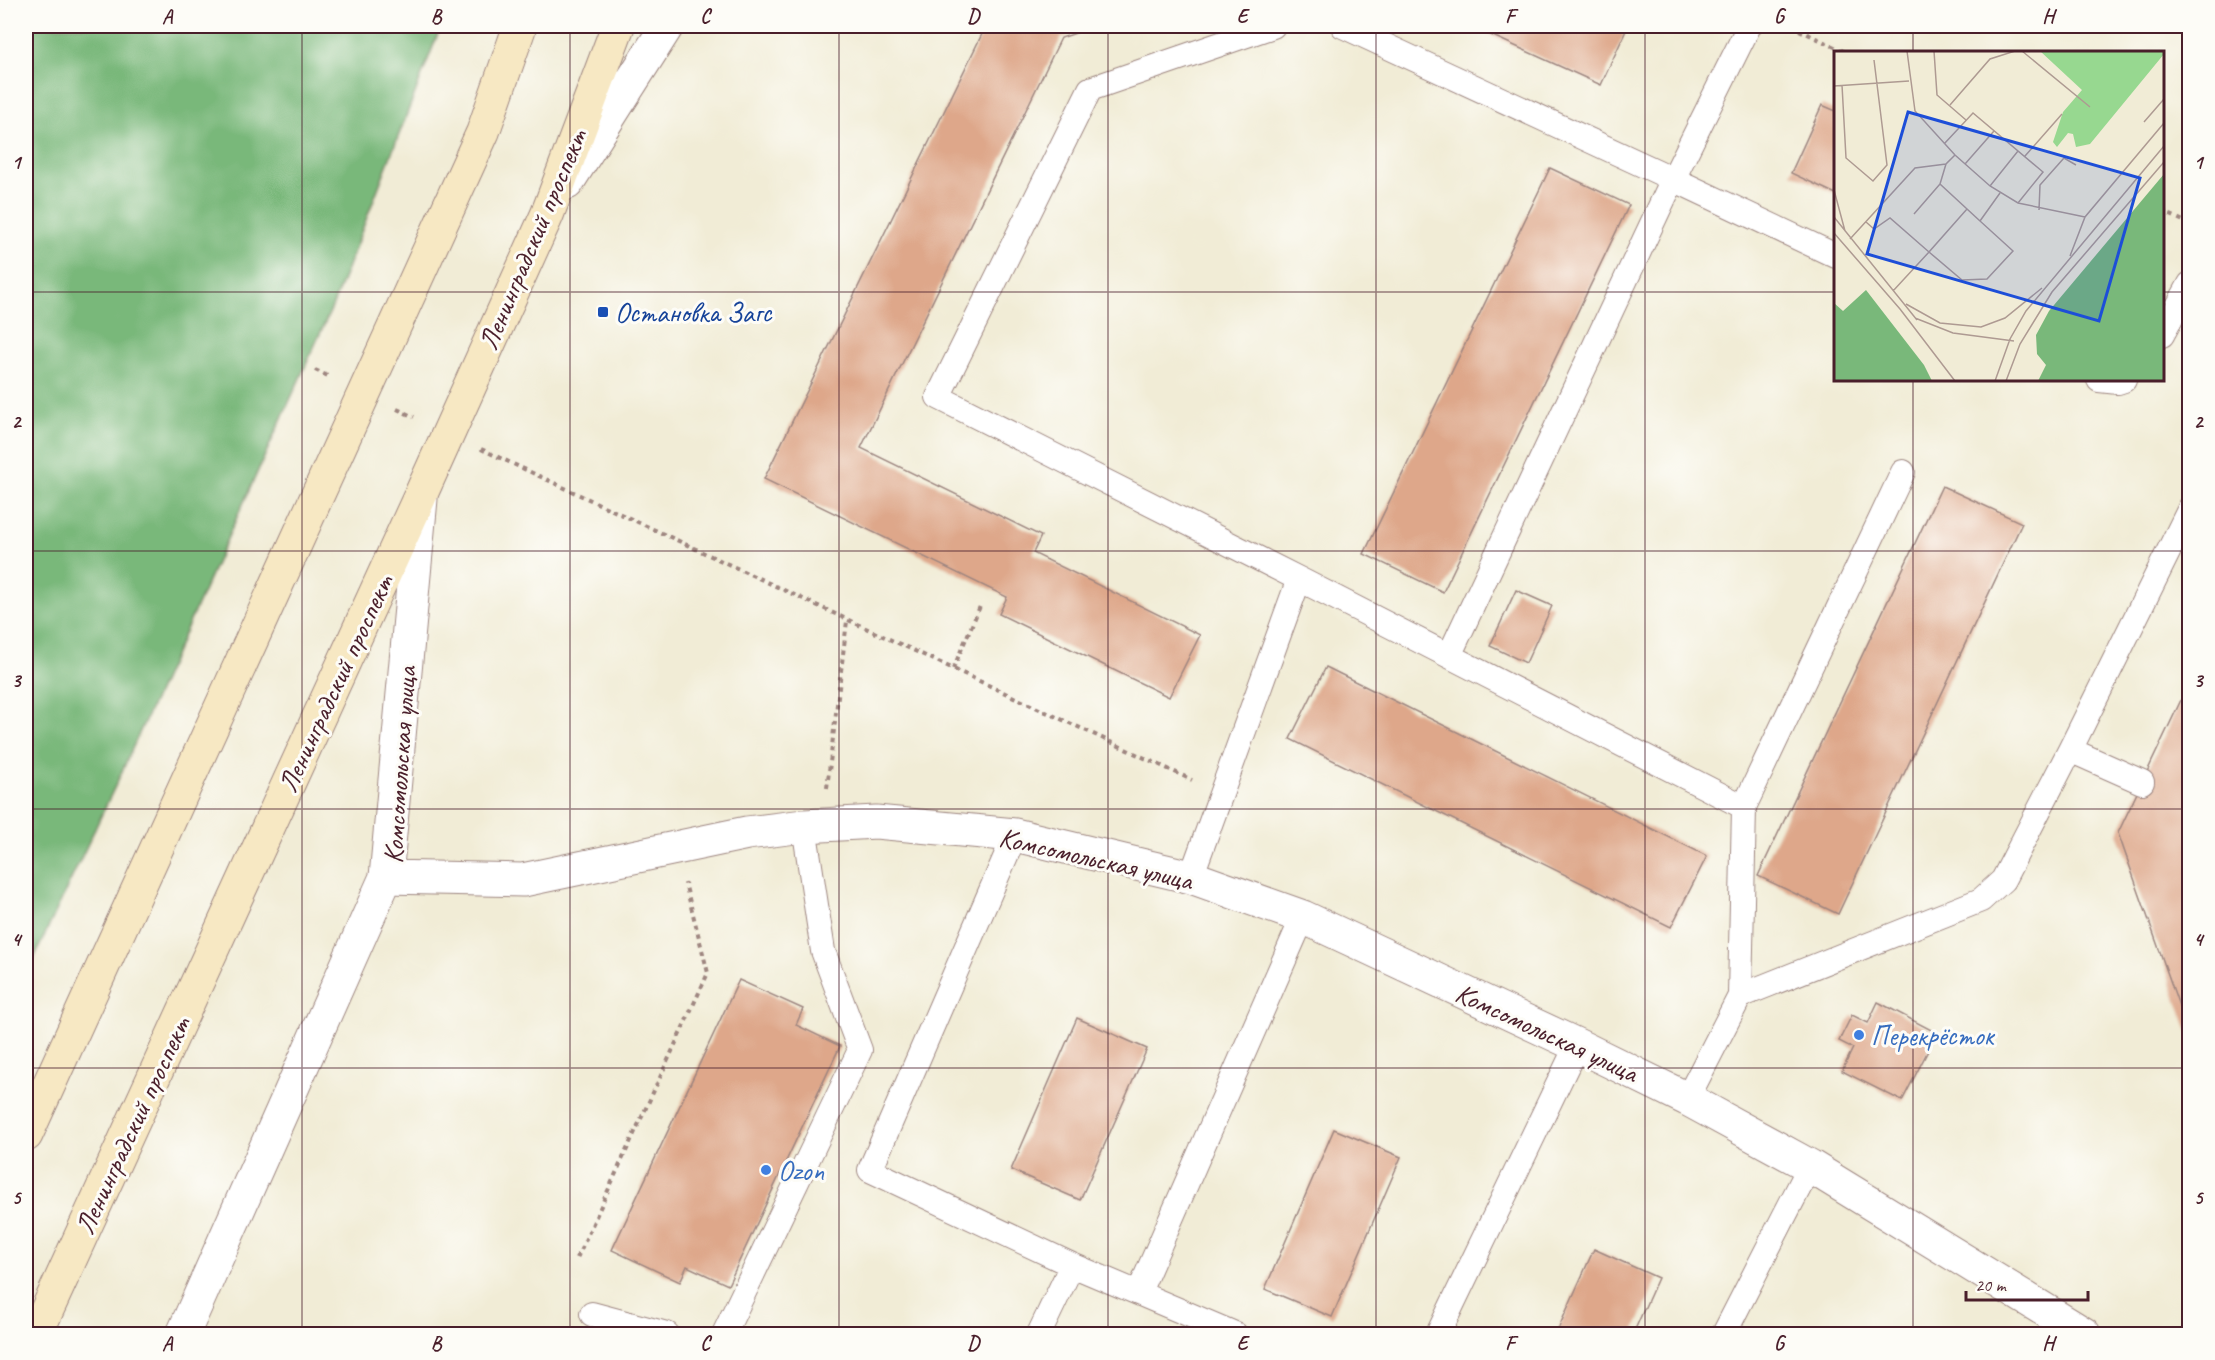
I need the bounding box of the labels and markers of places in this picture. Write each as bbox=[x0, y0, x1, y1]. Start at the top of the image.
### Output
place label: Остановка Загс bbox=[615, 295, 773, 330]
marker: Остановка Загс bbox=[596, 305, 610, 319]
place label: Перекрёсток bbox=[1871, 1018, 1996, 1053]
marker: Перекрёсток bbox=[1852, 1028, 1866, 1042]
place label: Ozon bbox=[778, 1153, 824, 1188]
marker: Ozon bbox=[759, 1163, 773, 1177]

